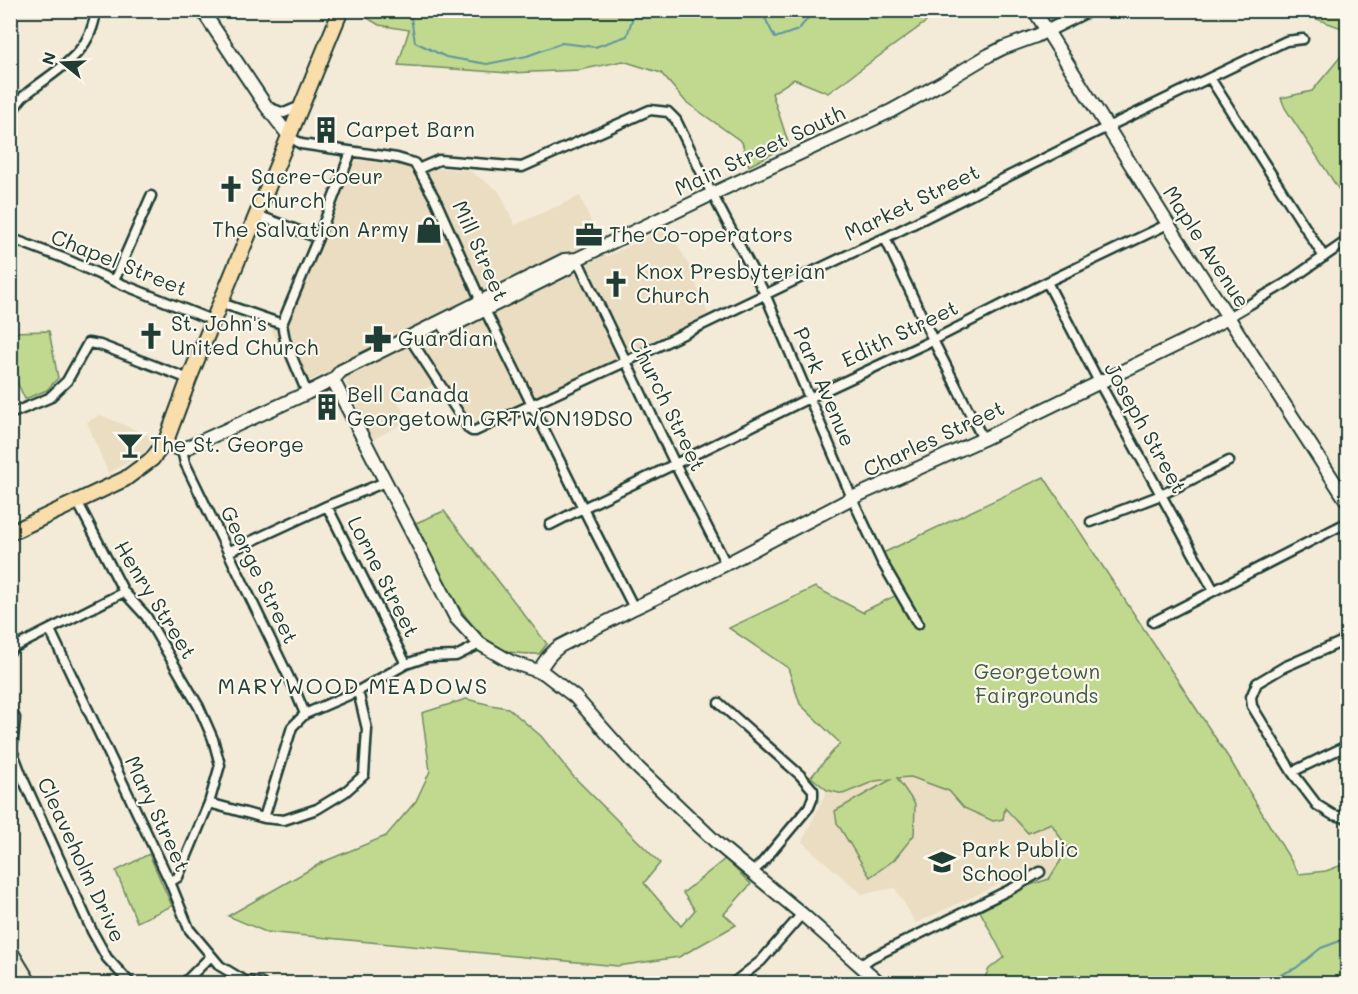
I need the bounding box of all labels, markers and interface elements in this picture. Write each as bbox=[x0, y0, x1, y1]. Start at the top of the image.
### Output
north arrow bbox=[33, 33, 93, 93]
text: N bbox=[36, 49, 60, 67]
street label: Main Street South bbox=[670, 98, 849, 201]
building icon: Carpet Barn bbox=[311, 115, 341, 145]
place label: Carpet Barn bbox=[346, 115, 475, 142]
street label: Market Street bbox=[839, 157, 983, 246]
place label: Sacre-Coeur Church bbox=[251, 162, 383, 213]
church icon: Sacre-Coeur Church bbox=[216, 174, 246, 204]
street label: Maple Avenue bbox=[1158, 180, 1257, 312]
street label: Mill Street bbox=[447, 196, 516, 305]
place label: The Salvation Army bbox=[212, 215, 409, 242]
shop icon: The Salvation Army bbox=[414, 215, 444, 245]
office icon: The Co-operators bbox=[574, 220, 604, 250]
place label: The Co-operators bbox=[609, 220, 793, 247]
street label: Chapel Street bbox=[47, 222, 192, 301]
place label: Knox Presbyterian Church bbox=[636, 257, 825, 308]
church icon: Knox Presbyterian Church bbox=[601, 269, 631, 299]
street label: Edith Street bbox=[837, 293, 962, 372]
place label: St. John's United Church bbox=[171, 309, 318, 360]
church icon: St. John's United Church bbox=[136, 321, 166, 351]
street label: Park Avenue bbox=[788, 323, 863, 450]
pharmacy icon: Guardian bbox=[363, 324, 393, 354]
place label: Guardian bbox=[398, 324, 493, 351]
street label: Church Street bbox=[624, 332, 713, 475]
street label: Joseph Street bbox=[1099, 357, 1193, 497]
place label: Bell Canada Georgetown GRTWON19DS0 bbox=[347, 380, 632, 431]
building icon: Bell Canada Georgetown GRTWON19DS0 bbox=[312, 392, 342, 422]
street label: Charles Street bbox=[859, 393, 1008, 482]
bar icon: The St. George bbox=[115, 430, 145, 460]
place label: The St. George bbox=[150, 430, 304, 457]
street label: George Street bbox=[215, 501, 305, 648]
street label: Lorne Street bbox=[342, 511, 426, 641]
street label: Henry Street bbox=[109, 535, 203, 663]
park label: Georgetown Fairgrounds bbox=[974, 657, 1100, 708]
district label: MARYWOOD MEADOWS bbox=[217, 671, 489, 700]
street label: Mary Street bbox=[120, 751, 197, 876]
street label: Cleaveholm Drive bbox=[32, 773, 132, 946]
place label: Park Public School bbox=[962, 835, 1078, 886]
school or university icon: Park Public School bbox=[927, 847, 957, 877]

